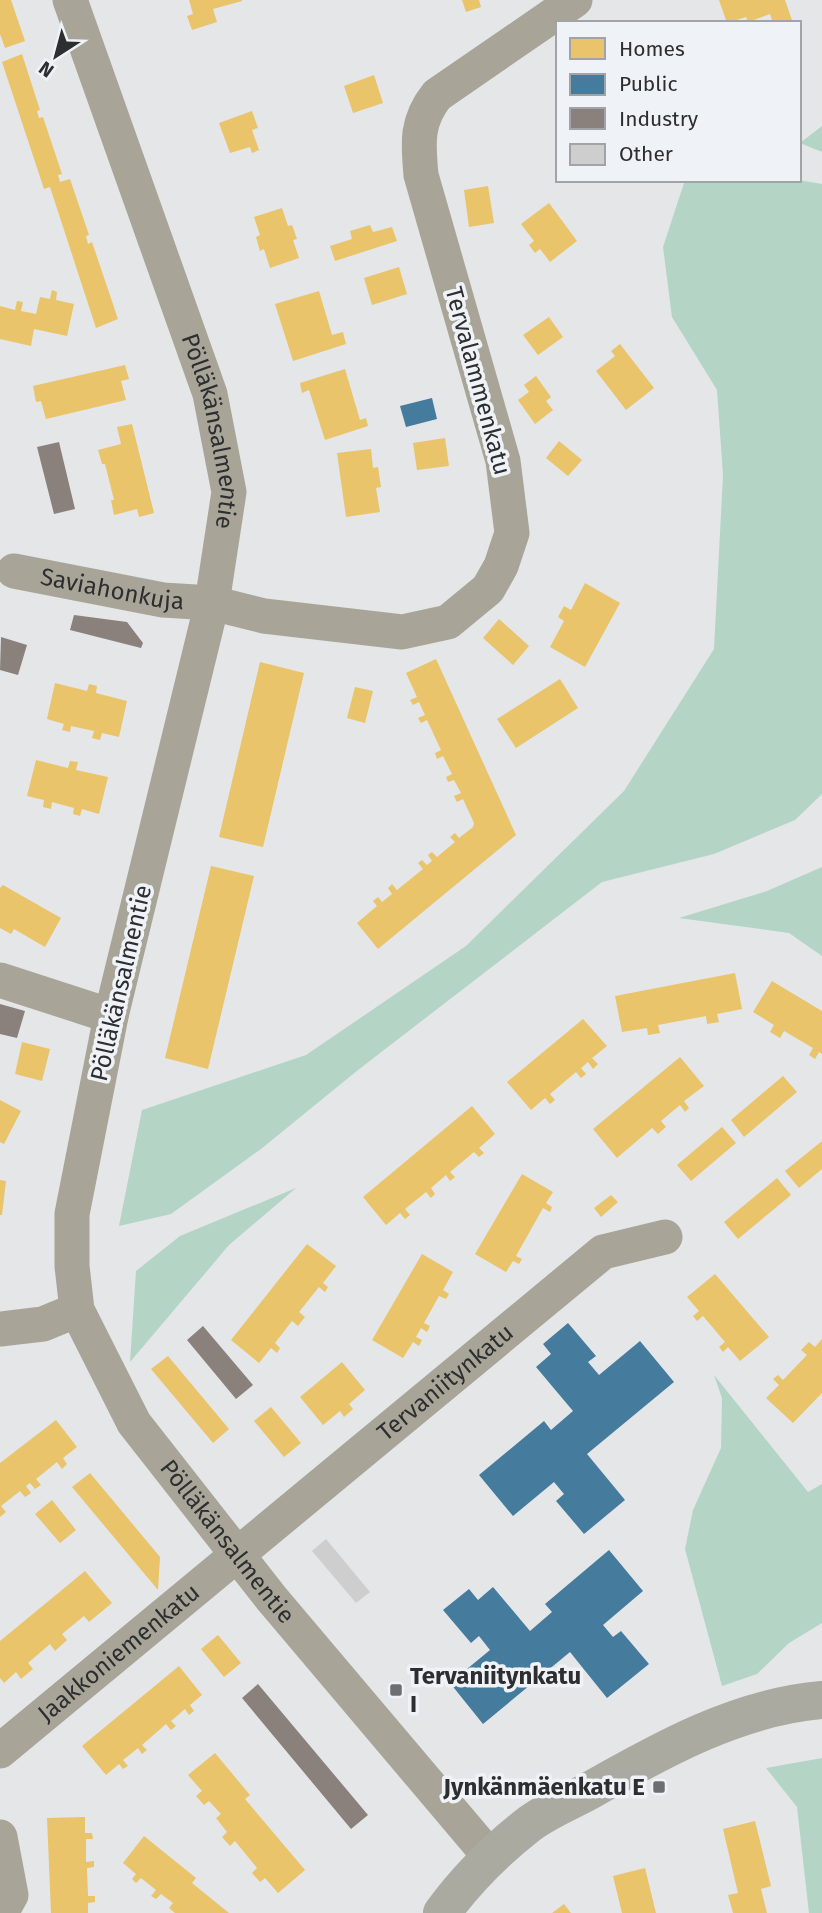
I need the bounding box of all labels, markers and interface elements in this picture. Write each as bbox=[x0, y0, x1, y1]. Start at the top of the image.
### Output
north arrow bbox=[21, 21, 91, 91]
legend bbox=[556, 21, 801, 182]
text: Homes bbox=[619, 36, 685, 62]
text: N bbox=[34, 56, 58, 82]
text: Public bbox=[619, 71, 677, 97]
text: Industry bbox=[619, 106, 699, 132]
text: Other bbox=[619, 141, 673, 167]
street label: Tervalammenkatu bbox=[439, 284, 517, 478]
street label: Pölläkänsalmentie bbox=[176, 330, 244, 531]
street label: Saviahonkuja bbox=[38, 562, 185, 615]
street label: Pölläkänsalmentie bbox=[85, 882, 157, 1084]
street label: Tervaniitynkatu bbox=[372, 1318, 519, 1447]
street label: Pölläkänsalmentie bbox=[154, 1454, 300, 1629]
street label: Jaakkoniemenkatu bbox=[32, 1578, 205, 1728]
place label: Tervaniitynkatu I bbox=[410, 1662, 581, 1718]
marker: Tervaniitynkatu I bbox=[388, 1682, 404, 1698]
place label: Jynkänmäenkatu E bbox=[442, 1773, 645, 1801]
marker: Jynkänmäenkatu E bbox=[651, 1779, 667, 1795]

